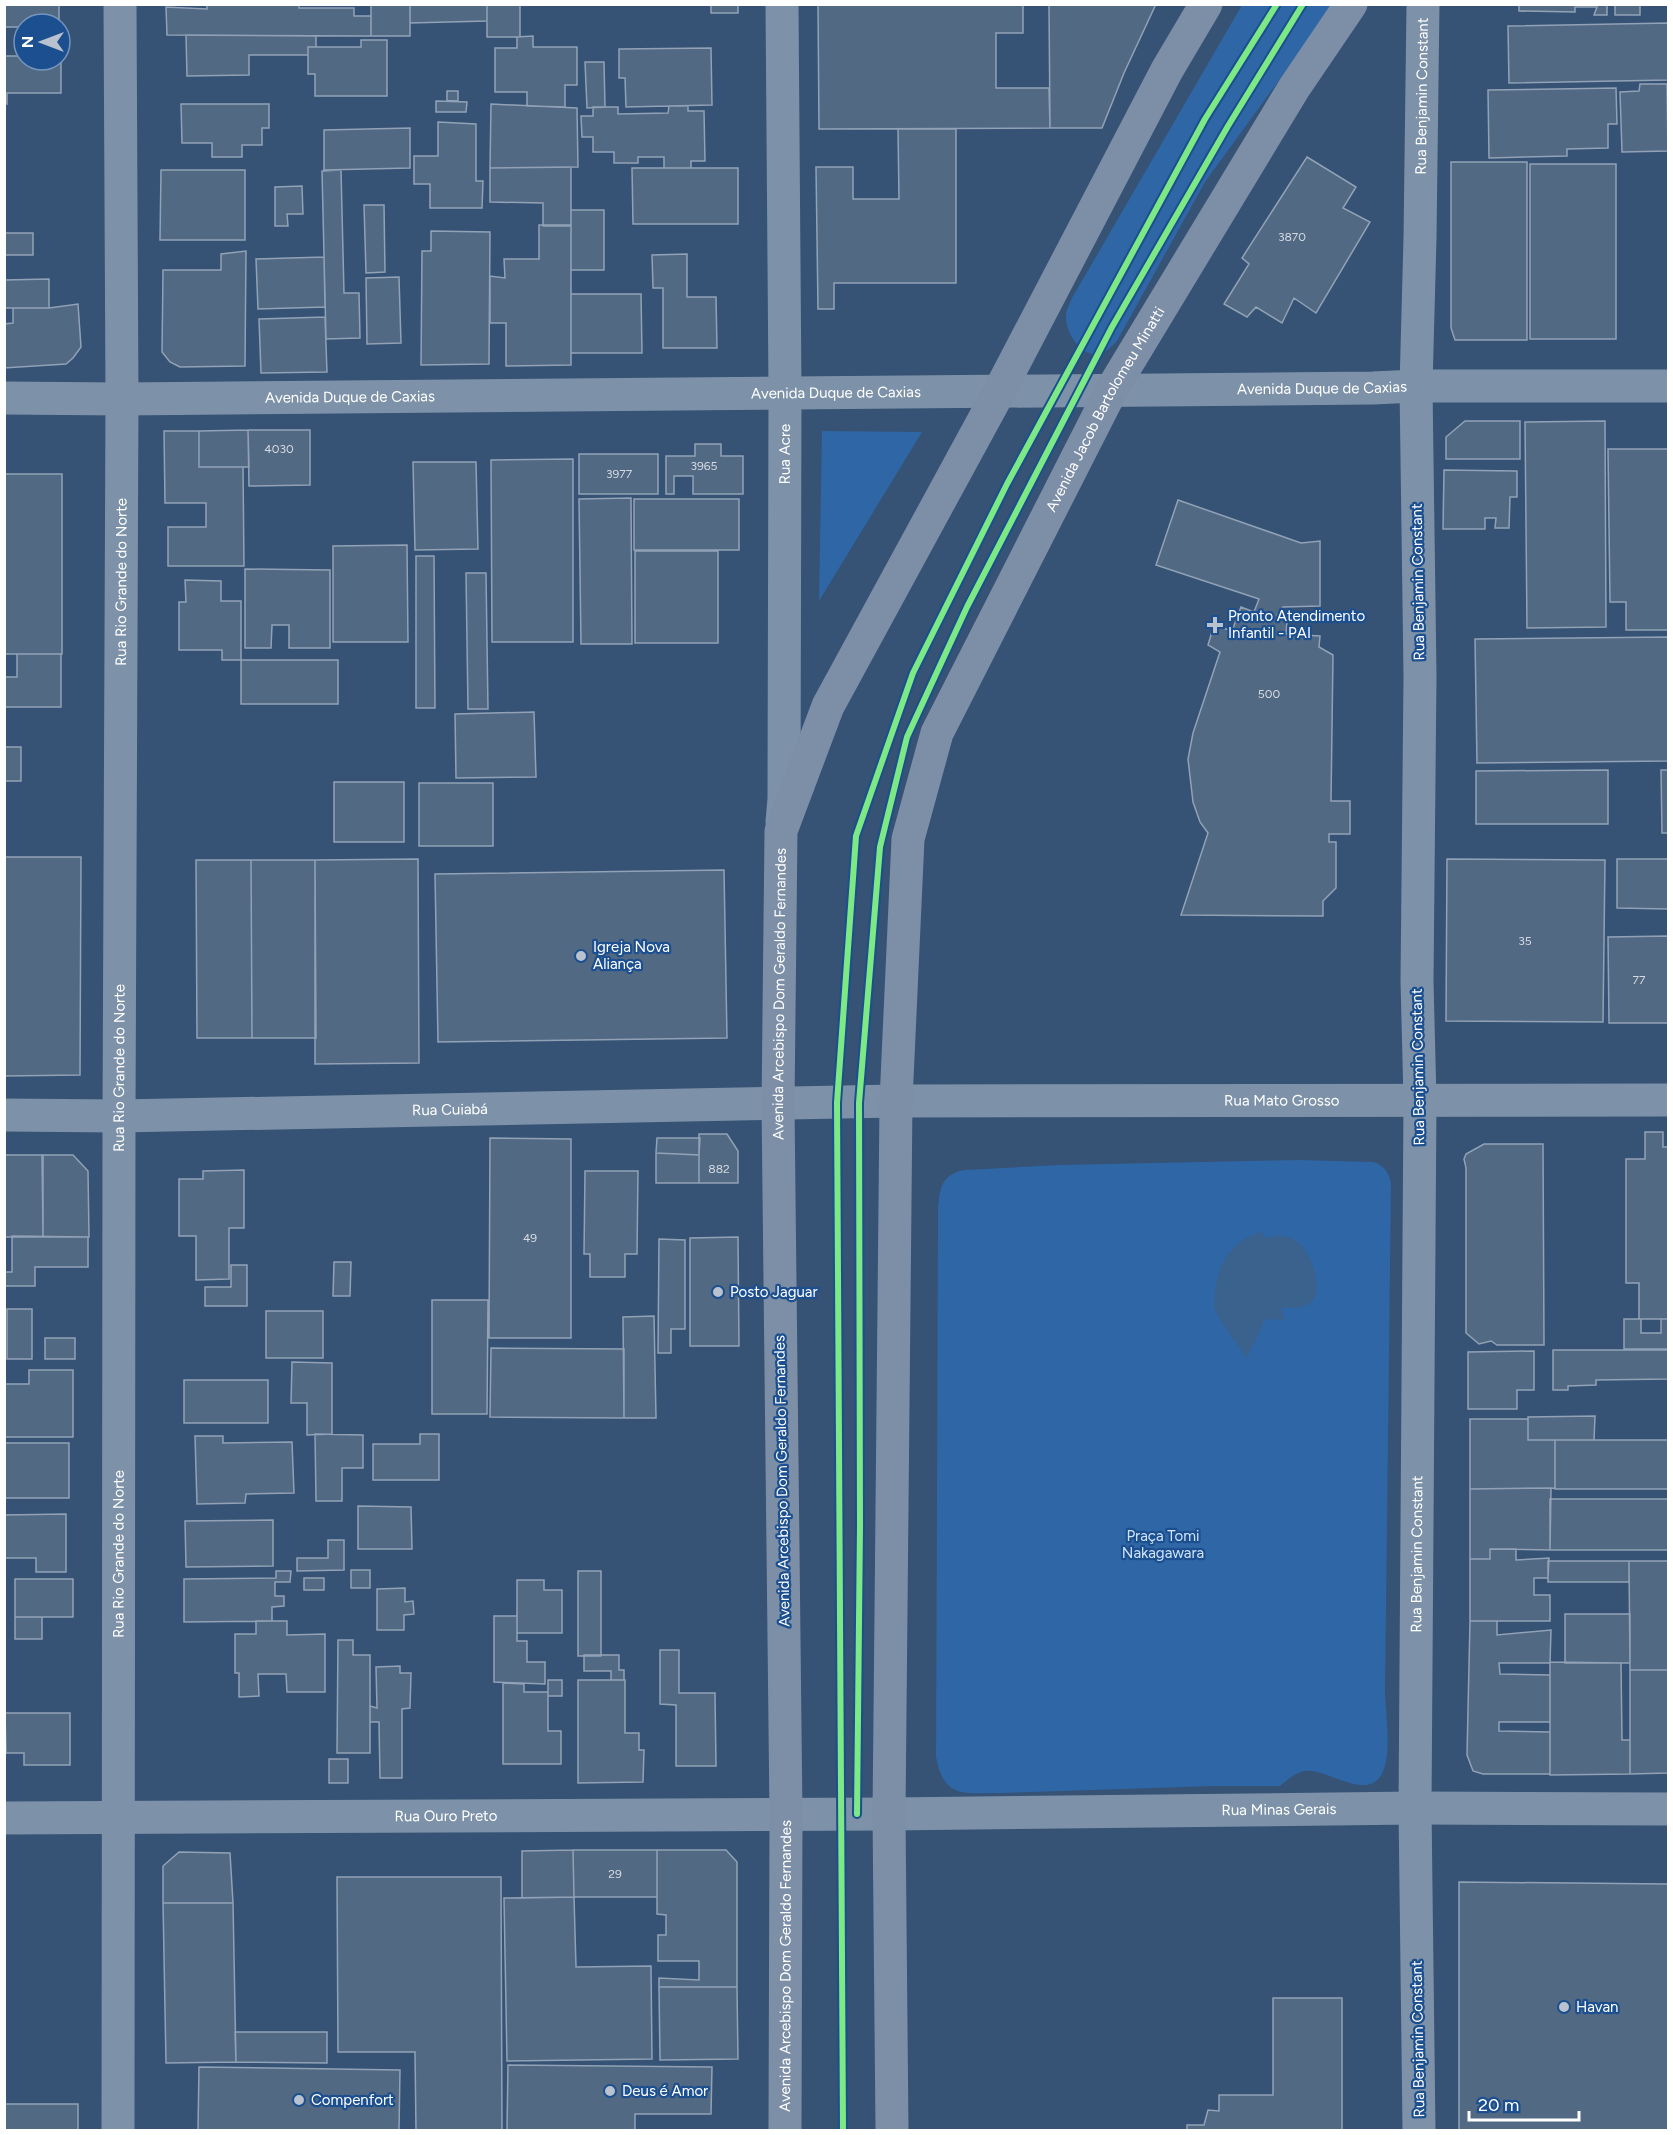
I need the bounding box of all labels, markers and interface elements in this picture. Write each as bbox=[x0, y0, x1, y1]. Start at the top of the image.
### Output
north arrow bbox=[12, 12, 72, 72]
street label: Rua Benjamin Constant bbox=[1412, 17, 1432, 175]
text: N bbox=[18, 36, 37, 48]
house number: 3870 bbox=[1278, 230, 1306, 244]
street label: Avenida Jacob Bartolomeu Minatti bbox=[1042, 304, 1169, 515]
street label: Avenida Duque de Caxias bbox=[1237, 377, 1407, 398]
street label: Avenida Duque de Caxias bbox=[751, 383, 921, 402]
street label: Avenida Duque de Caxias bbox=[265, 387, 435, 407]
street label: Rua Acre bbox=[776, 424, 794, 484]
house number: 4030 bbox=[264, 442, 294, 456]
house number: 3965 bbox=[690, 459, 718, 473]
house number: 3977 bbox=[606, 467, 633, 481]
street label: Rua Rio Grande do Norte bbox=[112, 498, 131, 666]
street label: Rua Benjamin Constant bbox=[1408, 503, 1428, 661]
place label: Pronto Atendimento Infantil - PAI bbox=[1228, 607, 1365, 642]
marker: Pronto Atendimento Infantil - PAI bbox=[1206, 616, 1224, 634]
house number: 500 bbox=[1258, 687, 1280, 701]
street label: Avenida Arcebispo Dom Geraldo Fernandes bbox=[769, 848, 790, 1140]
house number: 35 bbox=[1518, 934, 1532, 948]
place label: Igreja Nova Aliança bbox=[593, 938, 670, 973]
marker: Igreja Nova Aliança bbox=[574, 949, 588, 963]
house number: 77 bbox=[1633, 973, 1646, 987]
street label: Rua Rio Grande do Norte bbox=[110, 984, 129, 1152]
street label: Rua Benjamin Constant bbox=[1408, 988, 1428, 1146]
street label: Rua Mato Grosso bbox=[1224, 1091, 1340, 1110]
street label: Rua Cuiabá bbox=[412, 1100, 488, 1119]
house number: 882 bbox=[708, 1162, 730, 1176]
house number: 49 bbox=[523, 1231, 537, 1245]
place label: Posto Jaguar bbox=[730, 1283, 818, 1301]
marker: Posto Jaguar bbox=[711, 1285, 725, 1299]
street label: Avenida Arcebispo Dom Geraldo Fernandes bbox=[770, 1335, 794, 1627]
street label: Rua Rio Grande do Norte bbox=[109, 1470, 128, 1638]
street label: Rua Benjamin Constant bbox=[1407, 1475, 1426, 1633]
park label: Praça Tomi Nakagawara bbox=[1122, 1527, 1204, 1562]
street label: Rua Minas Gerais bbox=[1221, 1800, 1337, 1819]
street label: Rua Ouro Preto bbox=[395, 1807, 498, 1825]
street label: Avenida Arcebispo Dom Geraldo Fernandes bbox=[776, 1820, 795, 2112]
house number: 29 bbox=[608, 1867, 622, 1881]
street label: Rua Benjamin Constant bbox=[1408, 1960, 1428, 2118]
place label: Havan bbox=[1576, 1998, 1618, 2016]
marker: Havan bbox=[1557, 2000, 1571, 2014]
place label: Deus é Amor bbox=[622, 2082, 708, 2100]
marker: Deus é Amor bbox=[603, 2084, 617, 2098]
scale bar bbox=[1469, 2084, 1578, 2122]
place label: Compenfort bbox=[311, 2091, 394, 2109]
marker: Compenfort bbox=[292, 2093, 306, 2107]
text: 20 m bbox=[1478, 2094, 1519, 2116]

